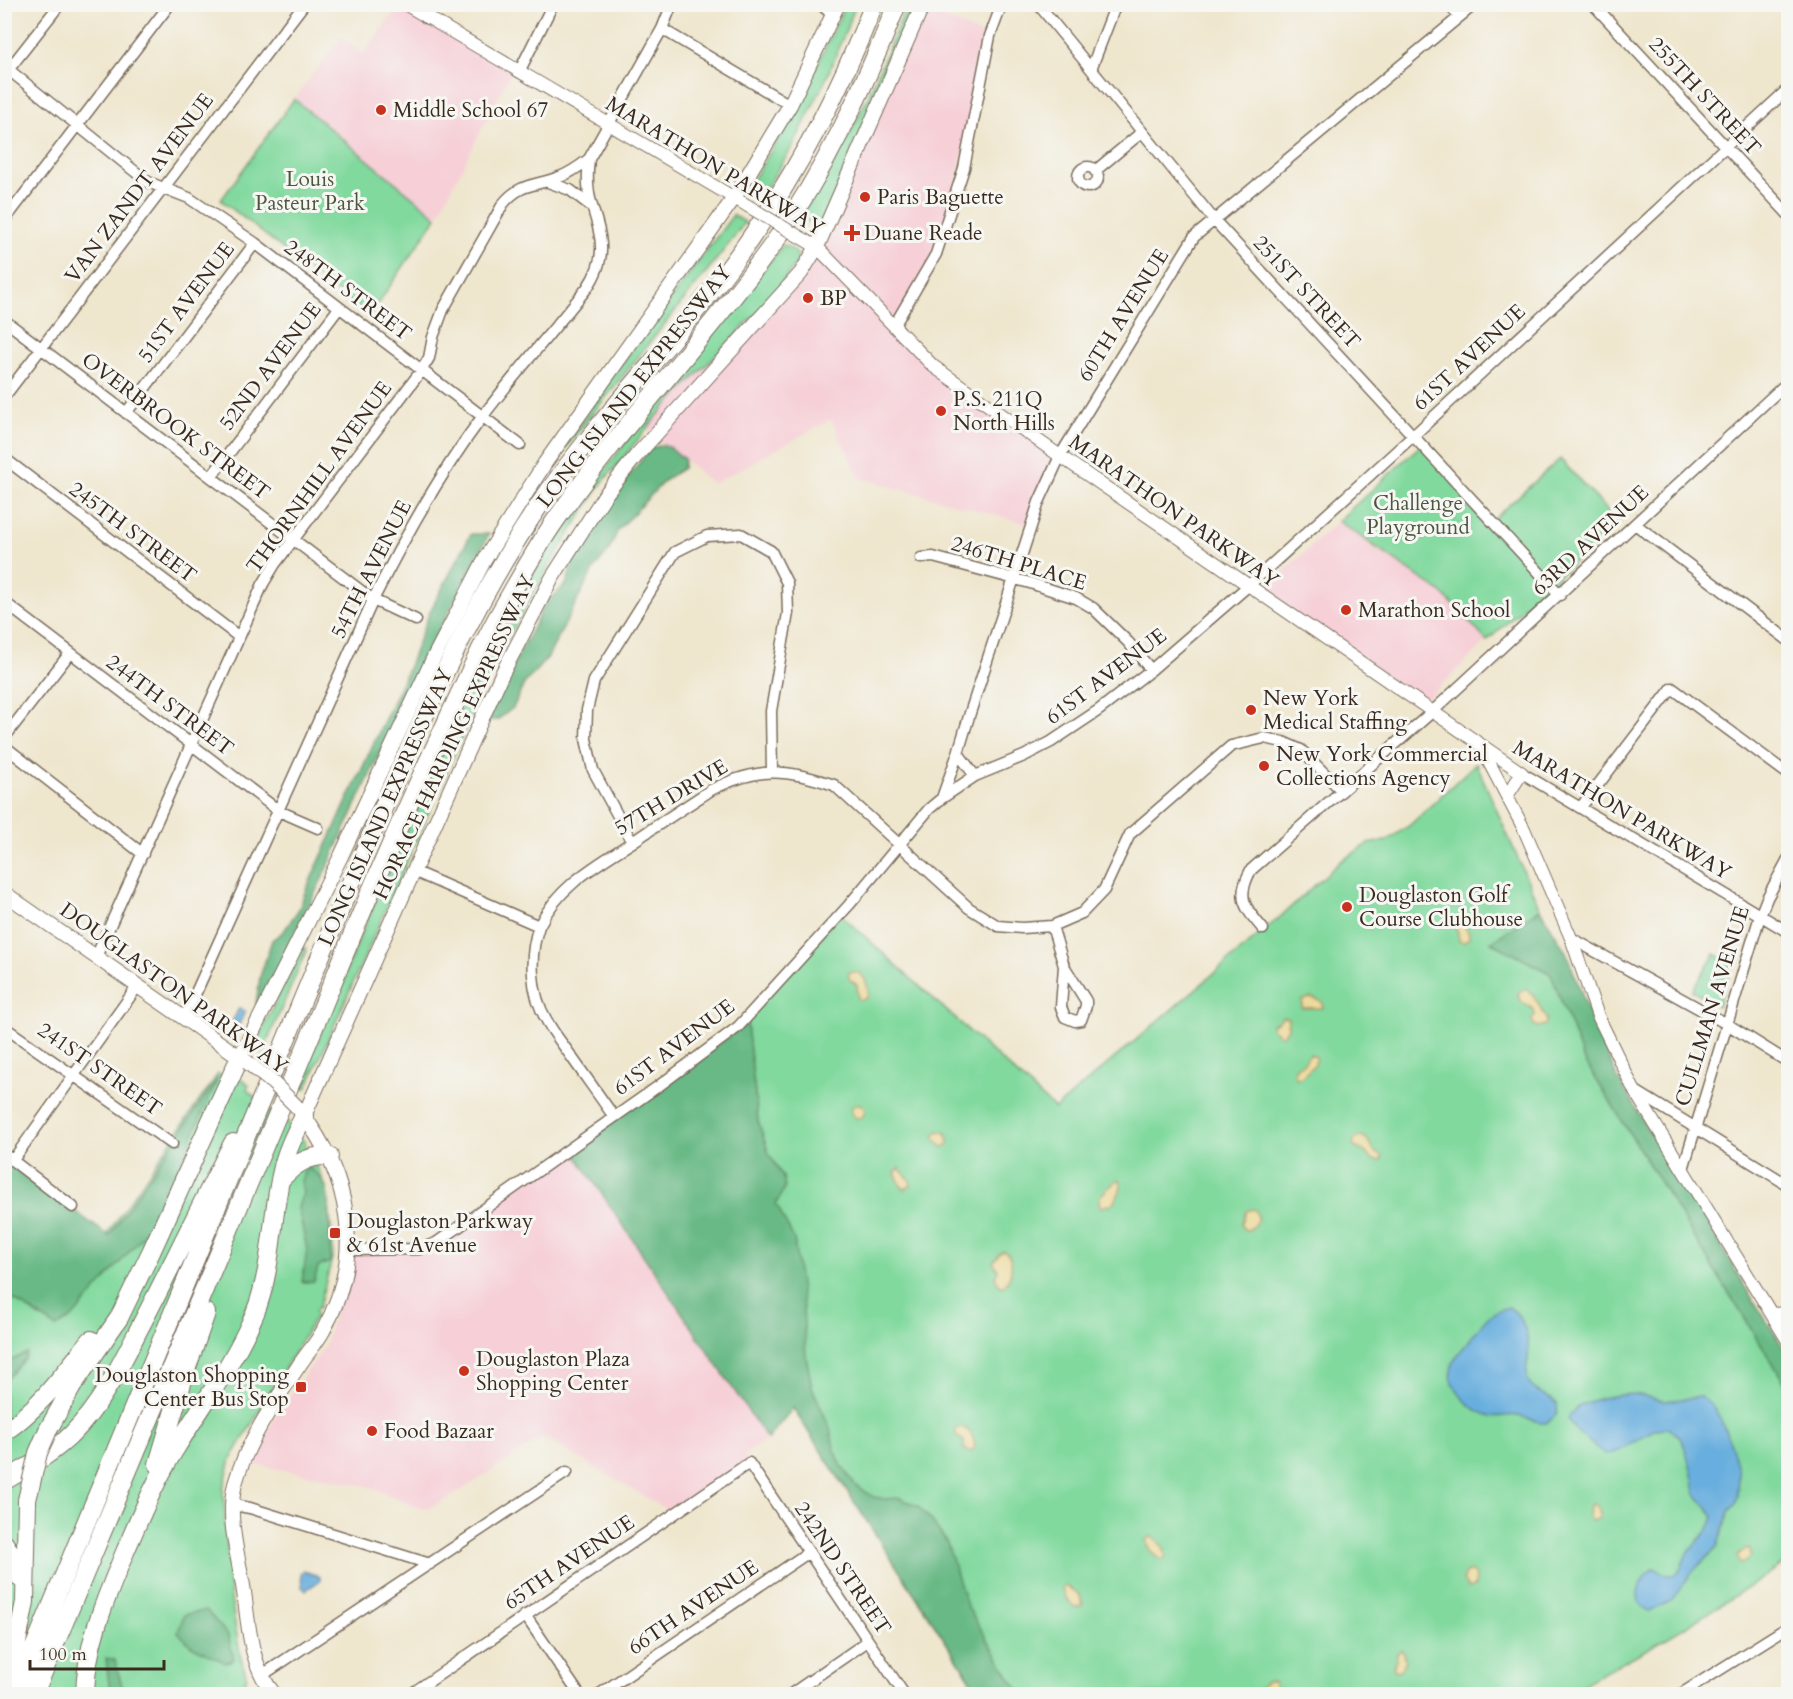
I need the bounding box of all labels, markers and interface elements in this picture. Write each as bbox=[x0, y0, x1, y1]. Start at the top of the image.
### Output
street label: 255TH STREET bbox=[1642, 31, 1767, 162]
street label: VAN ZANDT AVENUE bbox=[58, 87, 221, 289]
street label: MARATHON PARKWAY bbox=[600, 90, 830, 243]
place label: Middle School 67 bbox=[393, 96, 549, 125]
marker: Middle School 67 bbox=[374, 103, 388, 117]
park label: Louis Pasteur Park bbox=[255, 165, 366, 218]
place label: Paris Baguette bbox=[877, 183, 1004, 212]
marker: Paris Baguette bbox=[858, 190, 872, 204]
place label: Duane Reade bbox=[864, 219, 983, 248]
marker: Duane Reade bbox=[845, 226, 859, 240]
street label: 251ST STREET bbox=[1246, 229, 1367, 355]
street label: 248TH STREET bbox=[278, 233, 417, 348]
street label: 51ST AVENUE bbox=[131, 236, 241, 369]
street label: 60TH AVENUE bbox=[1071, 243, 1176, 387]
street label: LONG ISLAND EXPRESSWAY bbox=[530, 258, 739, 514]
place label: BP bbox=[820, 284, 847, 313]
marker: BP bbox=[801, 291, 815, 305]
street label: 52ND AVENUE bbox=[213, 296, 328, 436]
street label: 61ST AVENUE bbox=[1407, 297, 1532, 417]
street label: OVERBROOK STREET bbox=[75, 346, 276, 507]
street label: THORNHILL AVENUE bbox=[240, 375, 399, 579]
place label: P.S. 211Q North Hills bbox=[953, 385, 1055, 438]
marker: P.S. 211Q North Hills bbox=[934, 404, 948, 418]
street label: MARATHON PARKWAY bbox=[1063, 428, 1285, 595]
street label: 245TH STREET bbox=[63, 475, 202, 590]
street label: 63RD AVENUE bbox=[1526, 479, 1655, 602]
park label: Challenge Playground bbox=[1366, 489, 1470, 542]
street label: 54TH AVENUE bbox=[324, 495, 419, 643]
street label: 246TH PLACE bbox=[948, 529, 1090, 598]
street label: HORACE HARDING EXPRESSWAY bbox=[366, 570, 543, 904]
place label: Marathon School bbox=[1358, 596, 1510, 625]
marker: Marathon School bbox=[1339, 603, 1353, 617]
street label: 61ST AVENUE bbox=[1040, 621, 1173, 731]
street label: 244TH STREET bbox=[100, 648, 239, 763]
street label: LONG ISLAND EXPRESSWAY bbox=[311, 663, 460, 951]
place label: New York Medical Staffing bbox=[1263, 684, 1407, 737]
marker: New York Medical Staffing bbox=[1244, 703, 1258, 717]
street label: MARATHON PARKWAY bbox=[1507, 734, 1737, 887]
place label: New York Commercial Collections Agency bbox=[1276, 740, 1488, 793]
street label: 57TH DRIVE bbox=[609, 752, 733, 843]
marker: New York Commercial Collections Agency bbox=[1257, 759, 1271, 773]
place label: Douglaston Golf Course Clubhouse bbox=[1359, 881, 1523, 934]
street label: DOUGLASTON PARKWAY bbox=[54, 896, 294, 1081]
marker: Douglaston Golf Course Clubhouse bbox=[1340, 900, 1354, 914]
street label: CULLMAN AVENUE bbox=[1668, 902, 1757, 1110]
street label: 61ST AVENUE bbox=[608, 992, 741, 1102]
street label: 241ST STREET bbox=[32, 1016, 168, 1123]
place label: Douglaston Parkway & 61st Avenue bbox=[347, 1207, 533, 1260]
marker: Douglaston Parkway & 61st Avenue bbox=[328, 1226, 342, 1240]
place label: Douglaston Plaza Shopping Center bbox=[476, 1345, 630, 1398]
place label: Douglaston Shopping Center Bus Stop bbox=[95, 1361, 289, 1414]
marker: Douglaston Plaza Shopping Center bbox=[457, 1364, 471, 1378]
marker: Douglaston Shopping Center Bus Stop bbox=[294, 1380, 308, 1394]
place label: Food Bazaar bbox=[384, 1417, 494, 1446]
marker: Food Bazaar bbox=[365, 1424, 379, 1438]
street label: 242ND STREET bbox=[787, 1496, 898, 1641]
street label: 65TH AVENUE bbox=[498, 1508, 640, 1617]
street label: 66TH AVENUE bbox=[622, 1553, 764, 1662]
scale bar bbox=[30, 1633, 164, 1671]
text: 100 m bbox=[39, 1642, 87, 1667]

